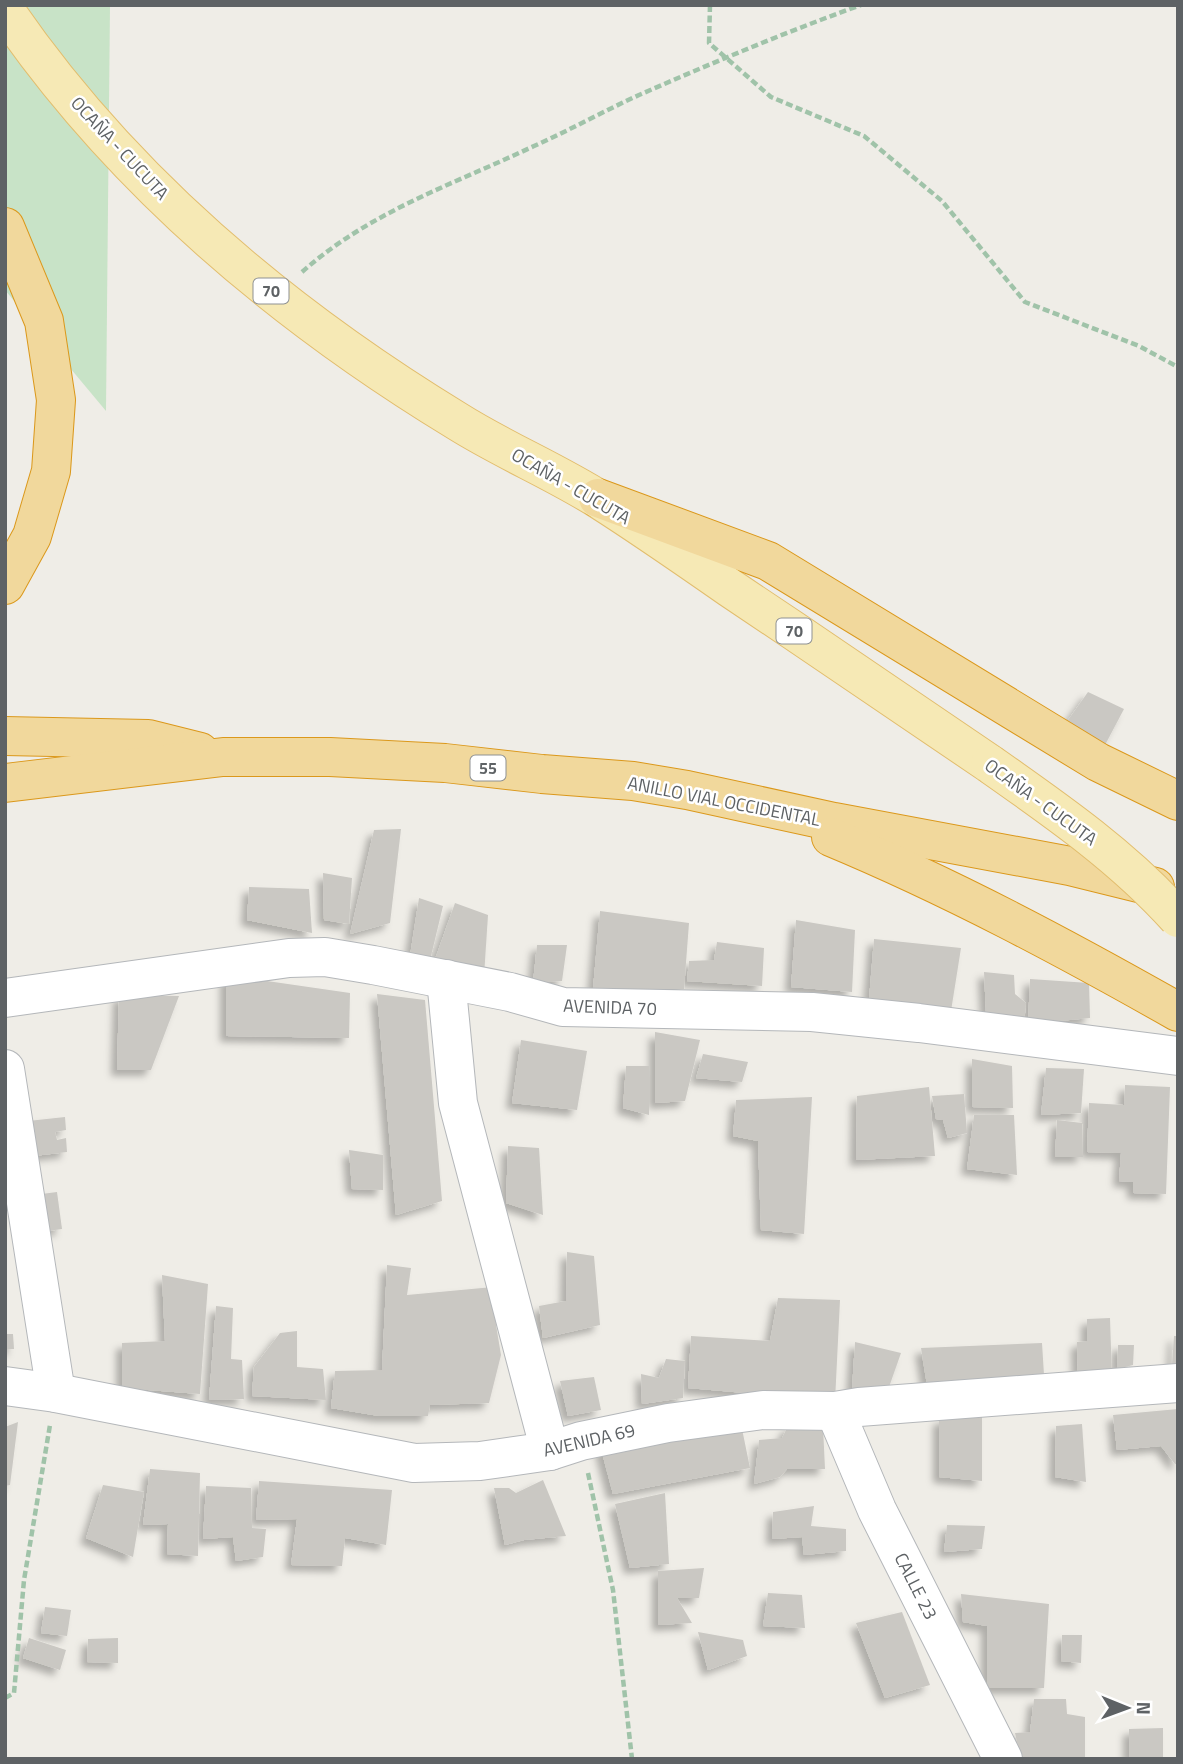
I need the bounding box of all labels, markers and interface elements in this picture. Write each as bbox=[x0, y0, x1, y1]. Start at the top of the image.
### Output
street label: OCAÑA - CUCUTA bbox=[65, 90, 175, 206]
road number: 70 bbox=[254, 278, 288, 304]
street label: OCAÑA - CUCUTA bbox=[507, 441, 636, 531]
road number: 70 bbox=[776, 618, 812, 644]
street label: OCAÑA - CUCUTA bbox=[979, 752, 1103, 852]
road number: 55 bbox=[470, 755, 505, 780]
street label: ANILLO VIAL OCCIDENTAL bbox=[625, 769, 823, 833]
street label: AVENIDA 70 bbox=[563, 992, 657, 1022]
street label: AVENIDA 69 bbox=[540, 1416, 638, 1464]
street label: CALLE 23 bbox=[888, 1548, 944, 1624]
north arrow bbox=[1092, 1673, 1162, 1743]
text: N bbox=[1130, 1701, 1159, 1715]

